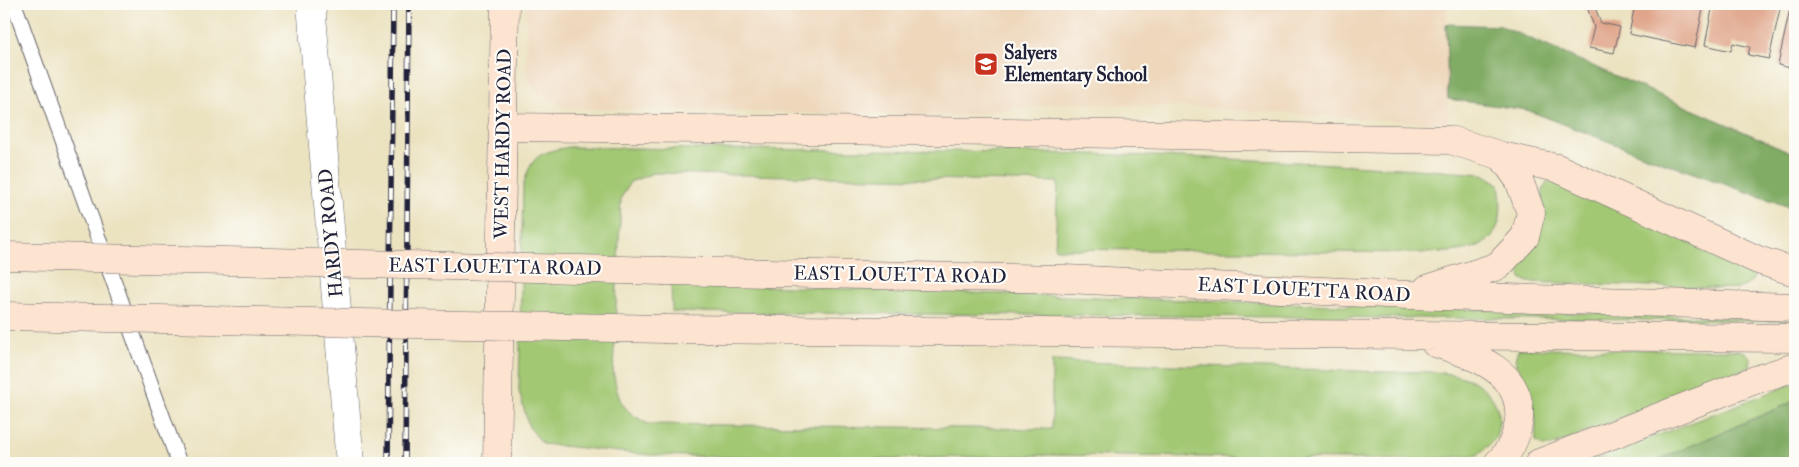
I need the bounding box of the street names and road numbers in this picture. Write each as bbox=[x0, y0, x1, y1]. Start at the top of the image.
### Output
street label: WEST HARDY ROAD bbox=[489, 48, 517, 241]
street label: HARDY ROAD bbox=[313, 168, 349, 298]
street label: EAST LOUETTA ROAD bbox=[388, 253, 602, 281]
street label: EAST LOUETTA ROAD bbox=[793, 261, 1007, 289]
street label: EAST LOUETTA ROAD bbox=[1197, 272, 1411, 308]

